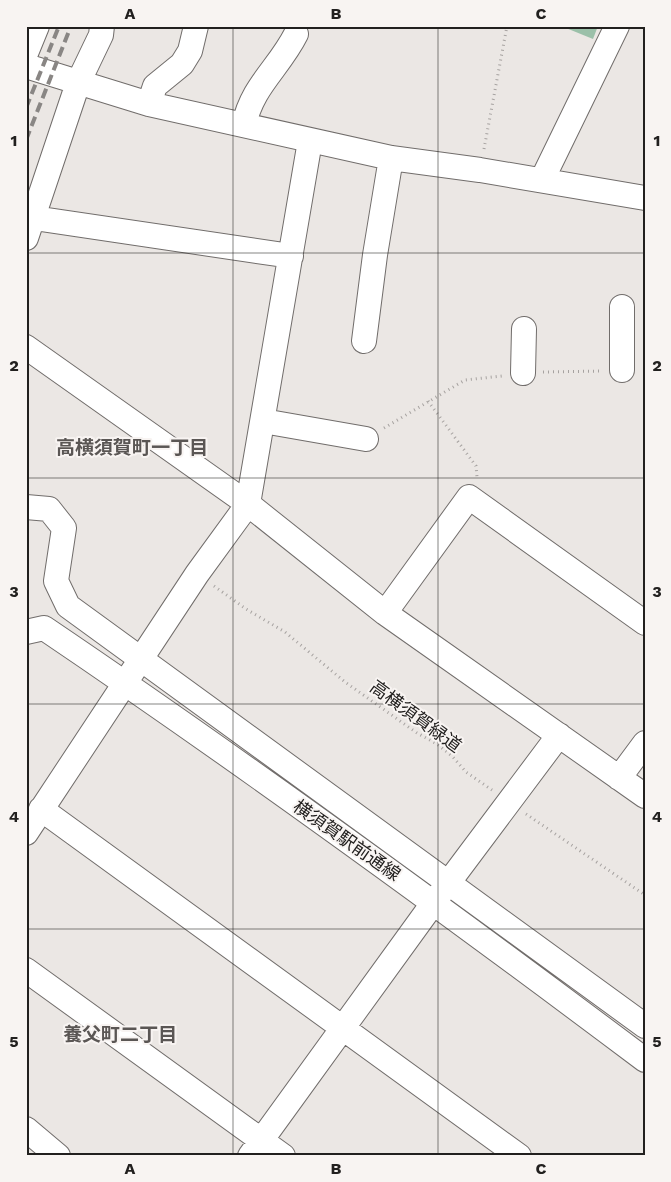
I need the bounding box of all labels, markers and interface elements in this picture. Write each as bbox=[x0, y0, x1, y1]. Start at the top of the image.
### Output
text: A bbox=[125, 4, 136, 23]
text: B bbox=[331, 4, 342, 23]
text: C bbox=[536, 4, 547, 23]
text: 1 bbox=[11, 131, 17, 150]
text: 1 bbox=[654, 131, 660, 150]
text: 2 bbox=[9, 356, 19, 375]
text: 2 bbox=[652, 356, 662, 375]
district label: 高横須賀町一丁目 bbox=[56, 436, 208, 459]
text: 3 bbox=[9, 582, 19, 601]
text: 3 bbox=[652, 582, 662, 601]
street label: 高横須賀緑道 bbox=[366, 676, 466, 756]
street label: 横須賀駅前通線 bbox=[289, 795, 405, 885]
text: 4 bbox=[9, 807, 19, 826]
text: 4 bbox=[652, 807, 662, 826]
district label: 養父町二丁目 bbox=[63, 1023, 177, 1046]
text: 5 bbox=[9, 1032, 19, 1051]
text: 5 bbox=[652, 1032, 662, 1051]
text: A bbox=[125, 1159, 136, 1178]
text: B bbox=[331, 1159, 342, 1178]
text: C bbox=[536, 1159, 547, 1178]

